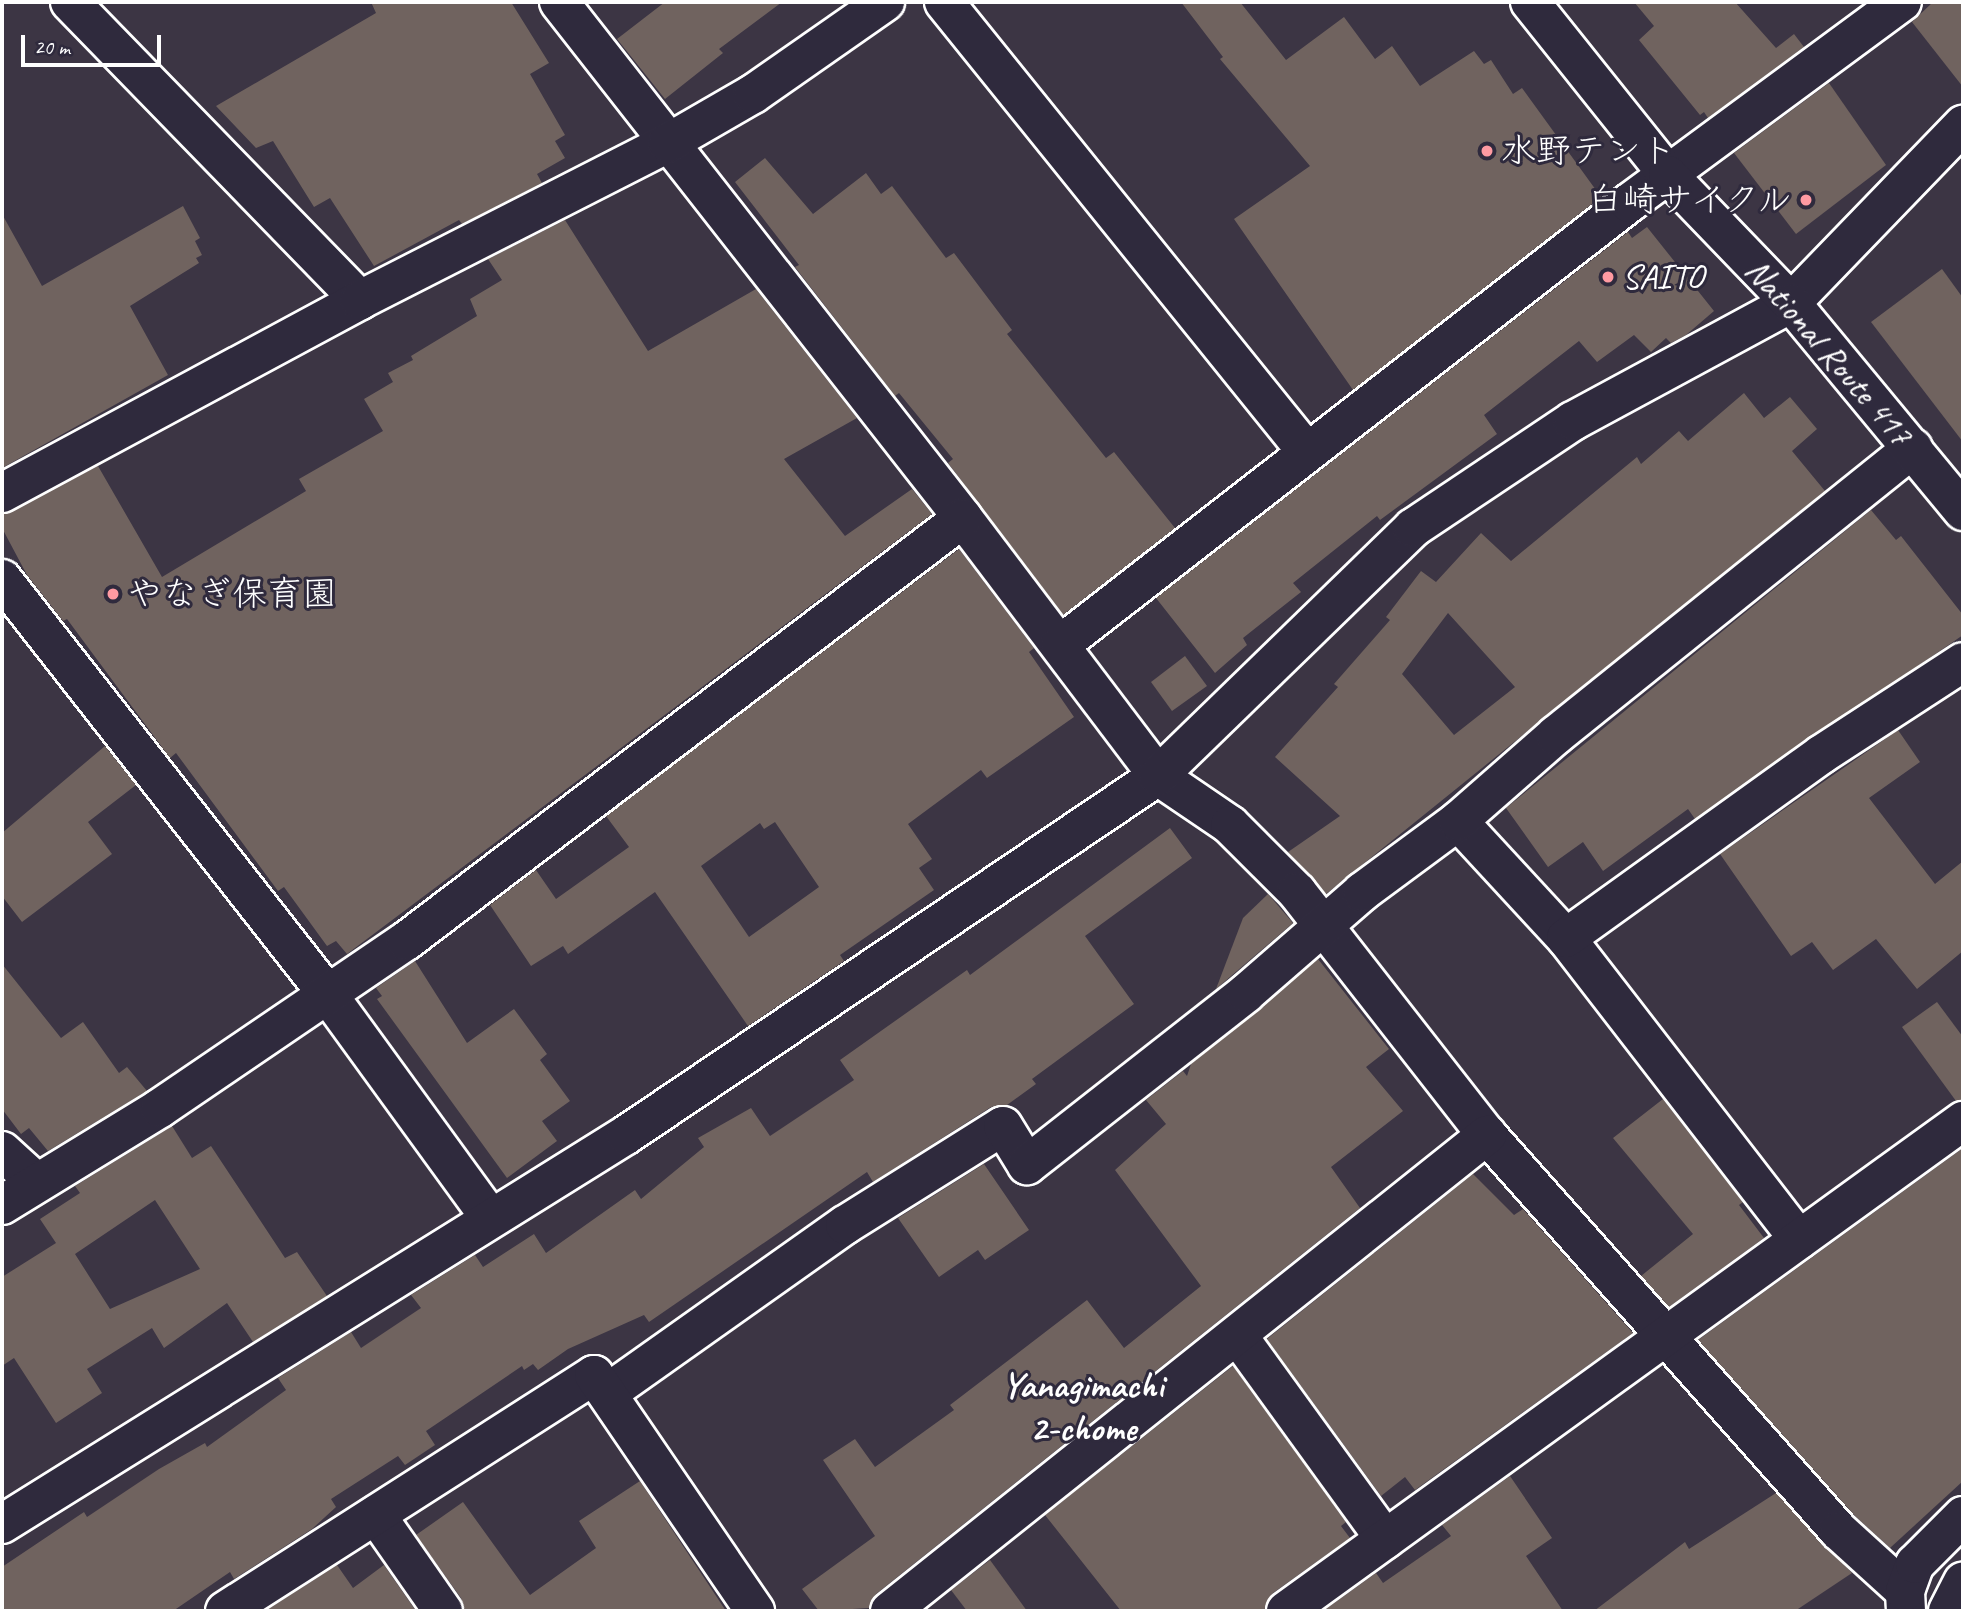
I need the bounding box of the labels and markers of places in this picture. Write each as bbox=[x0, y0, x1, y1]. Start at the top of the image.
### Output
place label: 水野テント bbox=[1501, 130, 1676, 172]
marker: 水野テント bbox=[1479, 143, 1495, 159]
place label: 白崎サイクル bbox=[1582, 179, 1792, 221]
marker: 白崎サイクル bbox=[1798, 192, 1814, 208]
place label: SAITO bbox=[1622, 256, 1704, 298]
marker: SAITO bbox=[1600, 269, 1616, 285]
place label: やなぎ保育園 bbox=[127, 573, 337, 615]
marker: やなぎ保育園 bbox=[105, 586, 121, 602]

